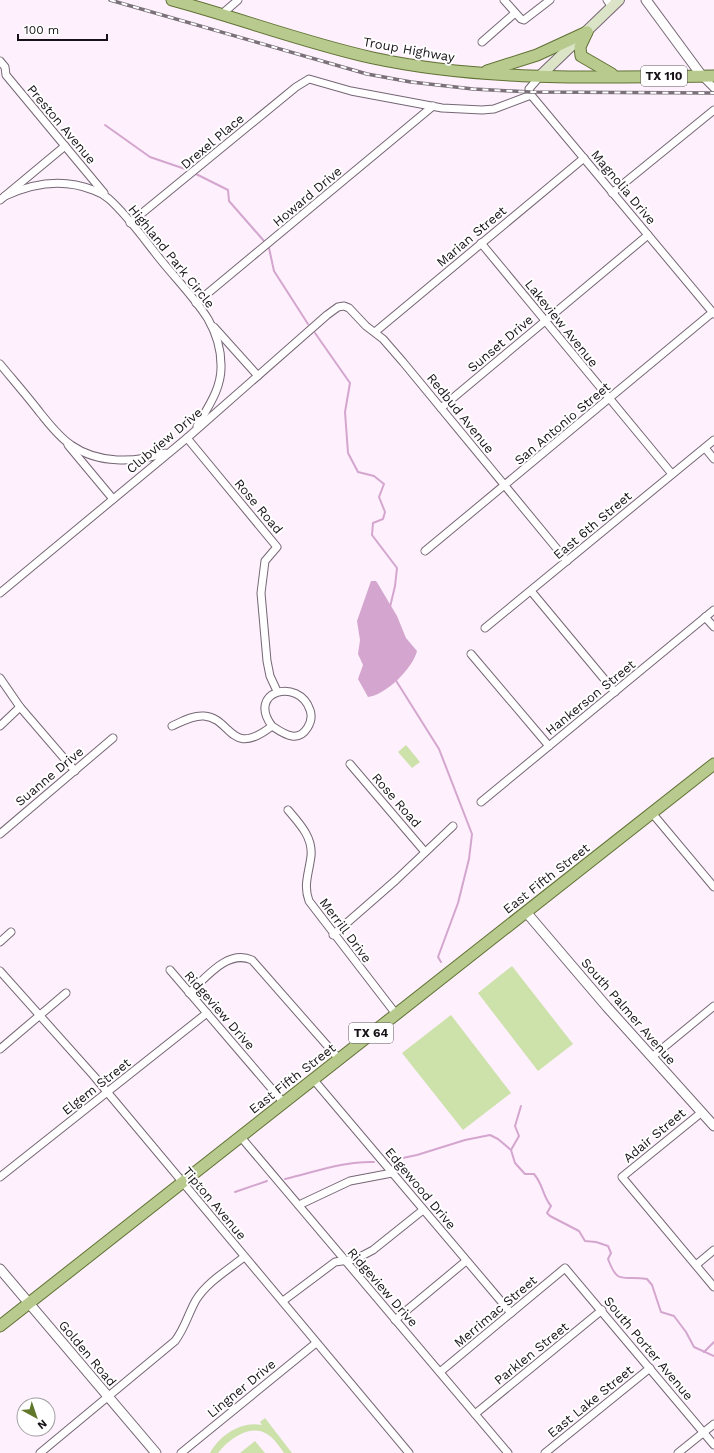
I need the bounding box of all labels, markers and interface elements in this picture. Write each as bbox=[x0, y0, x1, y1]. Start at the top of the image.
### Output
scale bar bbox=[18, 16, 107, 42]
text: 100 m bbox=[24, 23, 59, 37]
street label: Troup Highway bbox=[362, 34, 456, 65]
road number: TX 110 bbox=[641, 66, 687, 86]
street label: Preston Avenue bbox=[24, 82, 99, 167]
street label: Drexel Place bbox=[178, 111, 247, 172]
street label: Magnolia Drive bbox=[588, 147, 659, 228]
street label: Howard Drive bbox=[270, 163, 345, 229]
street label: Highland Park Circle bbox=[125, 202, 218, 311]
street label: Marian Street bbox=[434, 203, 510, 270]
street label: Lakeview Avenue bbox=[522, 277, 601, 370]
street label: Sunset Drive bbox=[465, 312, 536, 375]
street label: Redbud Avenue bbox=[424, 370, 497, 456]
street label: San Antonio Street bbox=[511, 379, 614, 468]
street label: Clubview Drive bbox=[124, 404, 205, 476]
street label: Rose Road bbox=[231, 476, 286, 537]
street label: East 6th Street bbox=[550, 488, 635, 562]
street label: Hankerson Street bbox=[543, 656, 639, 738]
street label: Suanne Drive bbox=[12, 744, 86, 809]
street label: Rose Road bbox=[369, 770, 424, 830]
street label: East Fifth Street bbox=[500, 840, 593, 917]
street label: Merrill Drive bbox=[316, 895, 375, 965]
street label: South Palmer Avenue bbox=[578, 955, 679, 1068]
street label: Ridgeview Drive bbox=[181, 968, 258, 1053]
road number: TX 64 bbox=[349, 1023, 393, 1043]
street label: East Fifth Street bbox=[246, 1040, 339, 1117]
street label: Elgem Street bbox=[59, 1055, 134, 1118]
street label: Adair Street bbox=[620, 1105, 689, 1166]
street label: Edgewood Drive bbox=[382, 1145, 459, 1232]
street label: Tipton Avenue bbox=[180, 1164, 249, 1243]
street label: Ridgeview Drive bbox=[344, 1245, 421, 1330]
street label: Merrimac Street bbox=[451, 1272, 540, 1350]
street label: South Porter Avenue bbox=[601, 1294, 696, 1403]
street label: Golden Road bbox=[56, 1317, 119, 1389]
street label: Parklen Street bbox=[491, 1319, 572, 1388]
street label: Lingner Drive bbox=[204, 1356, 278, 1420]
street label: East Lake Street bbox=[545, 1362, 637, 1440]
north arrow bbox=[16, 1397, 56, 1437]
text: N bbox=[35, 1417, 49, 1432]

